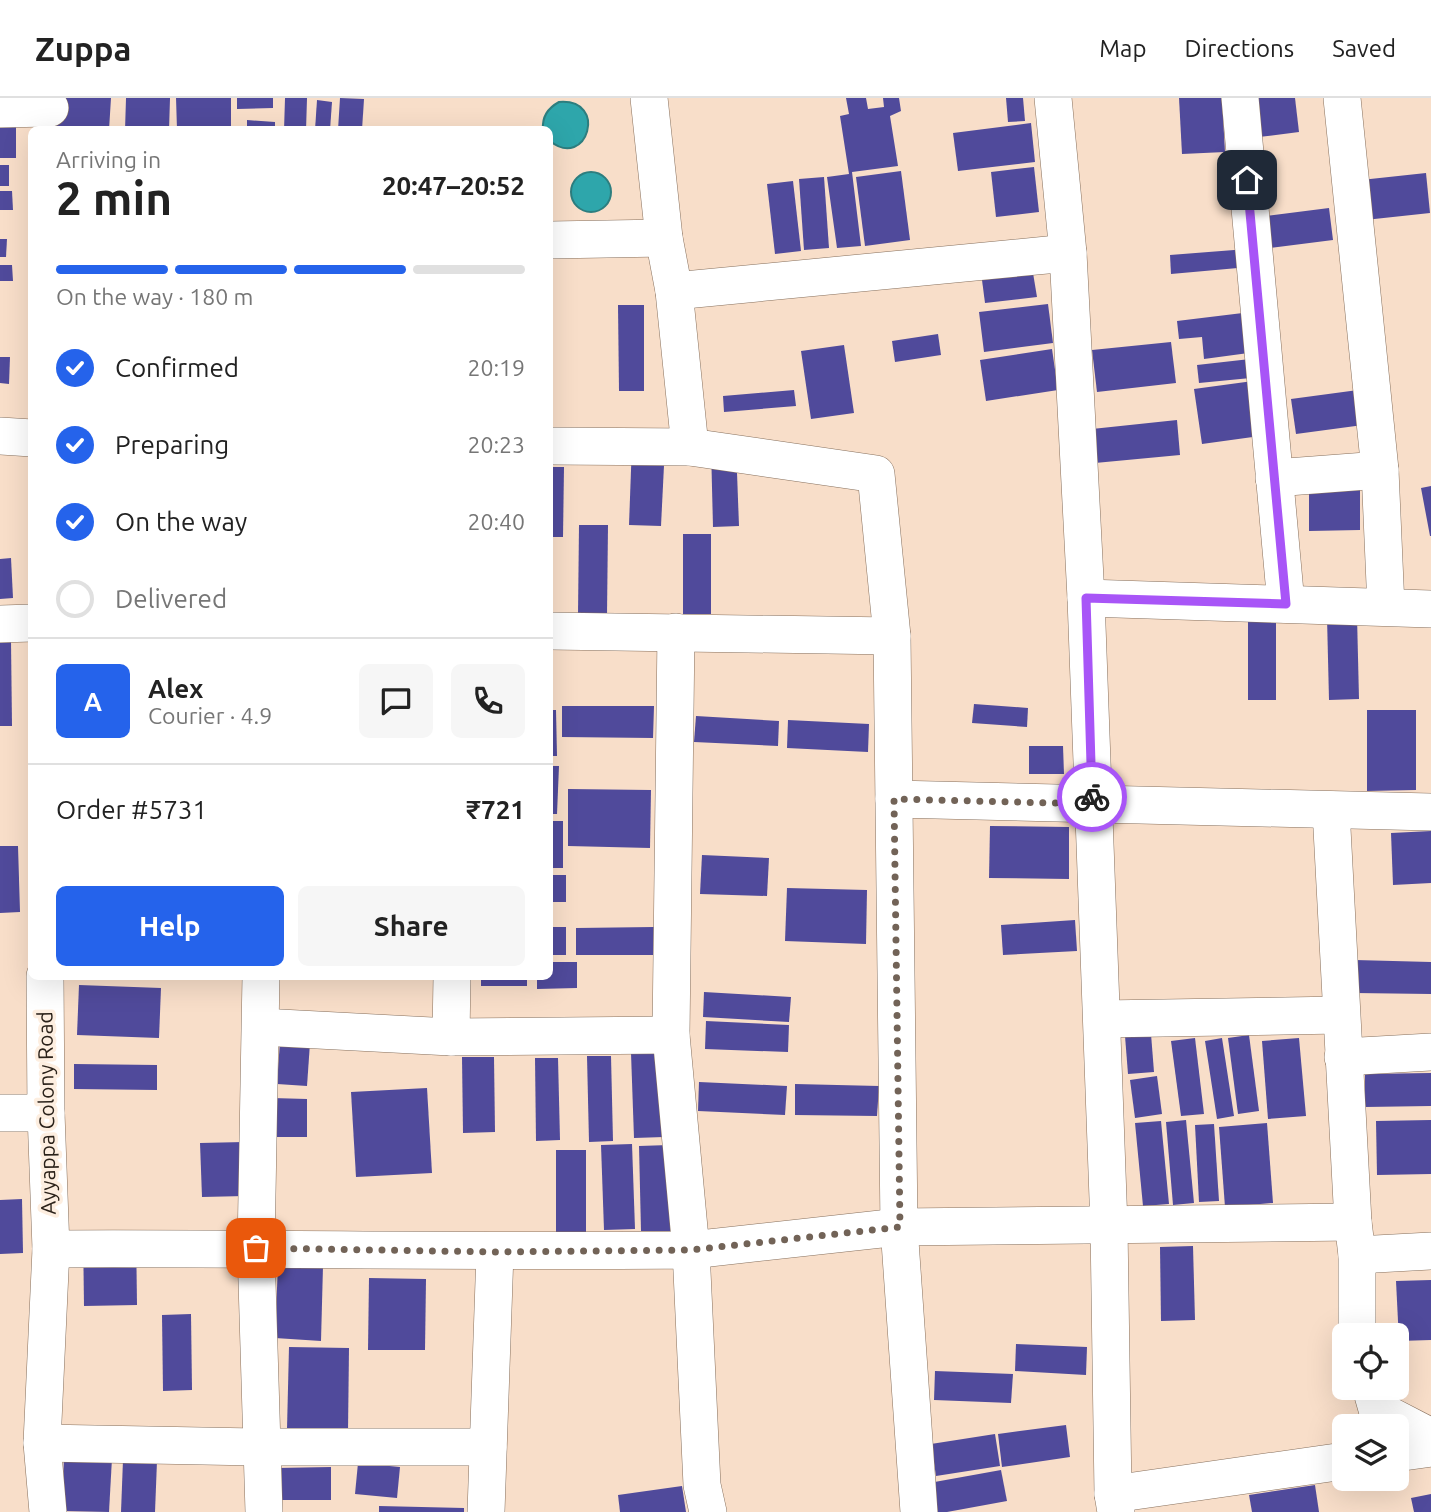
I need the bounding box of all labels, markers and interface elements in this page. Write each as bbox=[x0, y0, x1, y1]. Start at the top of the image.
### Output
text: Zuppa bbox=[35, 30, 131, 67]
text: Map bbox=[1099, 35, 1146, 62]
text: Directions bbox=[1184, 35, 1294, 62]
text: Saved bbox=[1332, 35, 1396, 62]
text: Arriving in bbox=[56, 147, 161, 172]
pin bbox=[1217, 150, 1277, 210]
icon: home bbox=[1228, 161, 1266, 199]
text: 20:47–20:52 bbox=[382, 171, 525, 200]
text: 2 min bbox=[56, 172, 172, 224]
text: On the way · 180 m bbox=[56, 284, 253, 309]
icon: check bbox=[56, 349, 94, 387]
text: Confirmed bbox=[115, 353, 239, 382]
text: 20:19 bbox=[467, 355, 525, 380]
icon: check bbox=[56, 426, 94, 464]
text: Preparing bbox=[115, 430, 229, 459]
text: 20:23 bbox=[467, 432, 525, 457]
icon: check bbox=[56, 503, 94, 541]
text: On the way bbox=[115, 507, 247, 536]
text: 20:40 bbox=[467, 509, 525, 534]
text: Delivered bbox=[115, 584, 227, 613]
button: chat bbox=[359, 664, 433, 738]
button: phone bbox=[451, 664, 525, 738]
text: Alex bbox=[148, 674, 203, 703]
text: A bbox=[84, 687, 102, 716]
text: Courier · 4.9 bbox=[148, 703, 272, 728]
courier bbox=[1057, 762, 1127, 832]
icon: bike bbox=[1073, 778, 1111, 816]
text: Order #5731 bbox=[56, 795, 207, 824]
text: ₹721 bbox=[466, 795, 525, 824]
button: Help bbox=[56, 886, 284, 966]
button: Share bbox=[298, 886, 525, 966]
street label: Ayyappa Colony Road bbox=[32, 1011, 60, 1215]
pin bbox=[226, 1218, 286, 1278]
icon: bag bbox=[237, 1229, 275, 1267]
map controls bbox=[1332, 1323, 1409, 1491]
button: locate bbox=[1332, 1323, 1409, 1400]
button: layers bbox=[1332, 1414, 1409, 1491]

